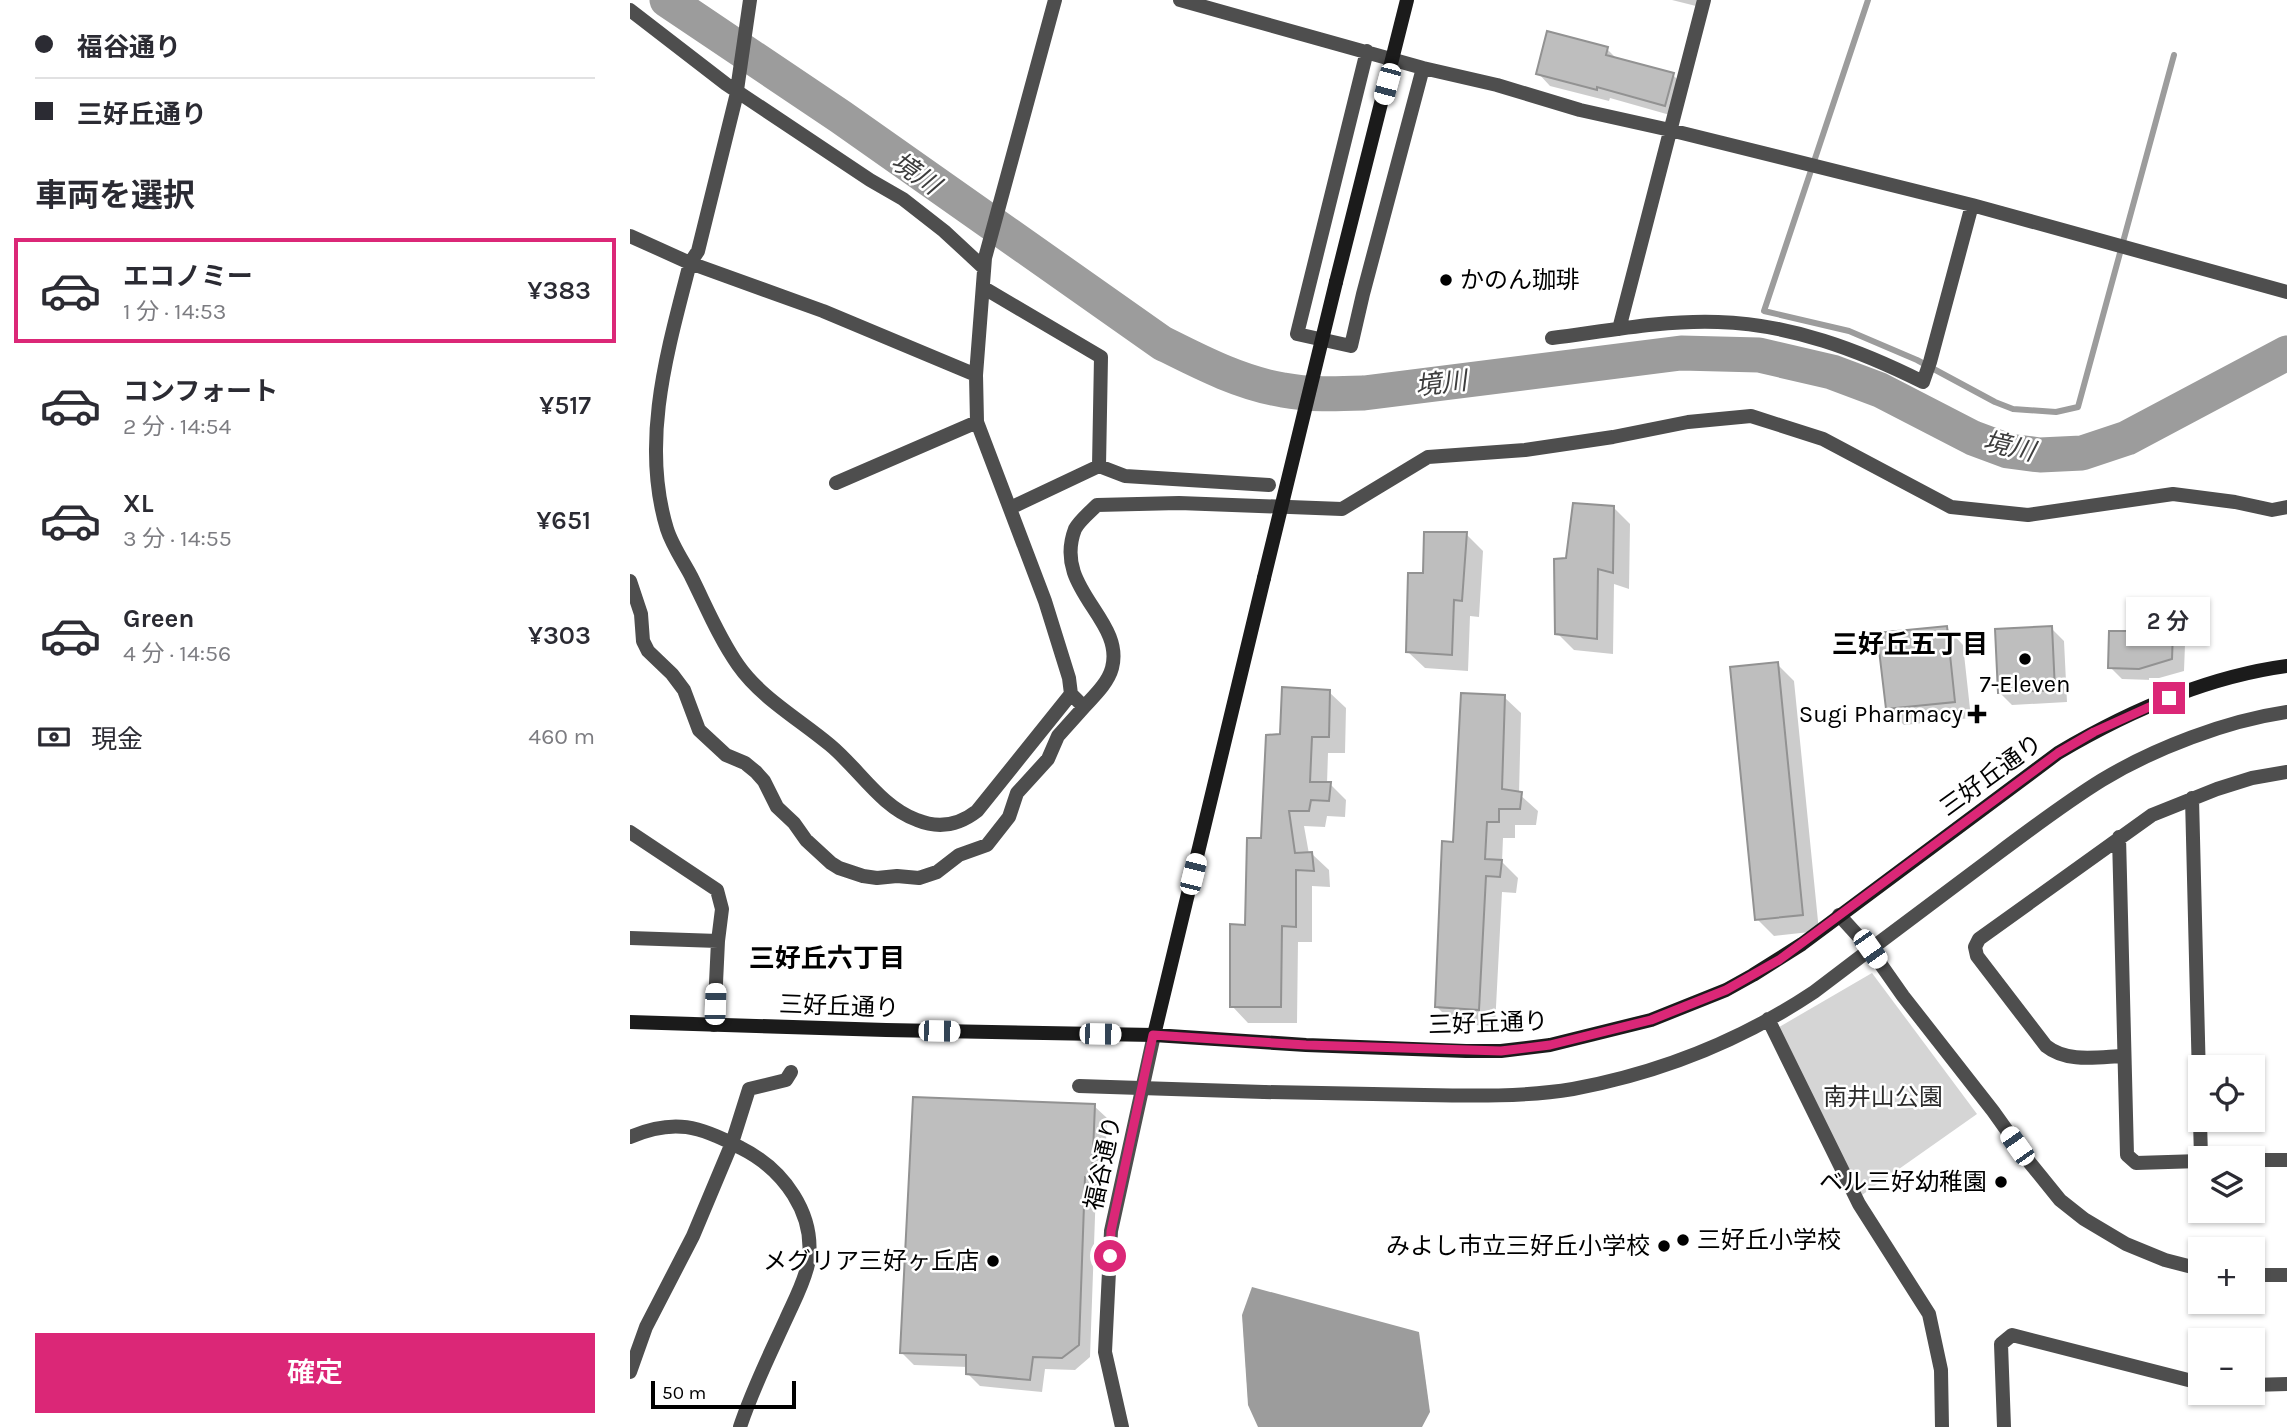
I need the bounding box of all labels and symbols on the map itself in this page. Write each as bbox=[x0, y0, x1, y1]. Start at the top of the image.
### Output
car bbox=[1372, 61, 1403, 107]
water label: 境川 bbox=[886, 146, 948, 203]
place label: かのん珈琲 bbox=[1460, 266, 1580, 294]
marker: かのん珈琲 bbox=[1438, 272, 1454, 288]
water label: 境川 bbox=[1413, 365, 1472, 402]
water label: 境川 bbox=[1980, 426, 2041, 468]
callout: 2 分 bbox=[2127, 596, 2211, 646]
district label: 三好丘五丁目 bbox=[1832, 629, 1988, 660]
marker: 7-Eleven bbox=[2017, 651, 2033, 667]
place label: 7-Eleven bbox=[1979, 670, 2071, 698]
route end bbox=[2153, 682, 2185, 714]
place label: Sugi Pharmacy bbox=[1799, 700, 1963, 728]
marker: Sugi Pharmacy bbox=[1969, 706, 1985, 722]
street label: 三好丘通り bbox=[1934, 728, 2048, 822]
car bbox=[1178, 851, 1209, 897]
car bbox=[1850, 926, 1891, 972]
district label: 三好丘六丁目 bbox=[749, 943, 905, 974]
car bbox=[704, 983, 727, 1025]
street label: 三好丘通り bbox=[779, 990, 899, 1022]
street label: 三好丘通り bbox=[1428, 1007, 1548, 1039]
car bbox=[918, 1020, 961, 1042]
car bbox=[1079, 1023, 1122, 1045]
park label: 南井山公園 bbox=[1823, 1083, 1943, 1111]
street label: 福谷通り bbox=[1079, 1113, 1127, 1213]
car bbox=[1997, 1123, 2038, 1169]
place label: ベル三好幼稚園 bbox=[1819, 1168, 1987, 1196]
marker: ベル三好幼稚園 bbox=[1993, 1174, 2009, 1190]
place label: 三好丘小学校 bbox=[1697, 1226, 1841, 1254]
place label: みよし市立三好丘小学校 bbox=[1386, 1232, 1650, 1260]
marker: 三好丘小学校 bbox=[1675, 1232, 1691, 1248]
marker: みよし市立三好丘小学校 bbox=[1656, 1238, 1672, 1254]
route start bbox=[1094, 1240, 1126, 1272]
place label: メグリア三好ヶ丘店 bbox=[763, 1247, 979, 1275]
marker: メグリア三好ヶ丘店 bbox=[985, 1253, 1001, 1269]
scale bar bbox=[651, 1378, 796, 1410]

